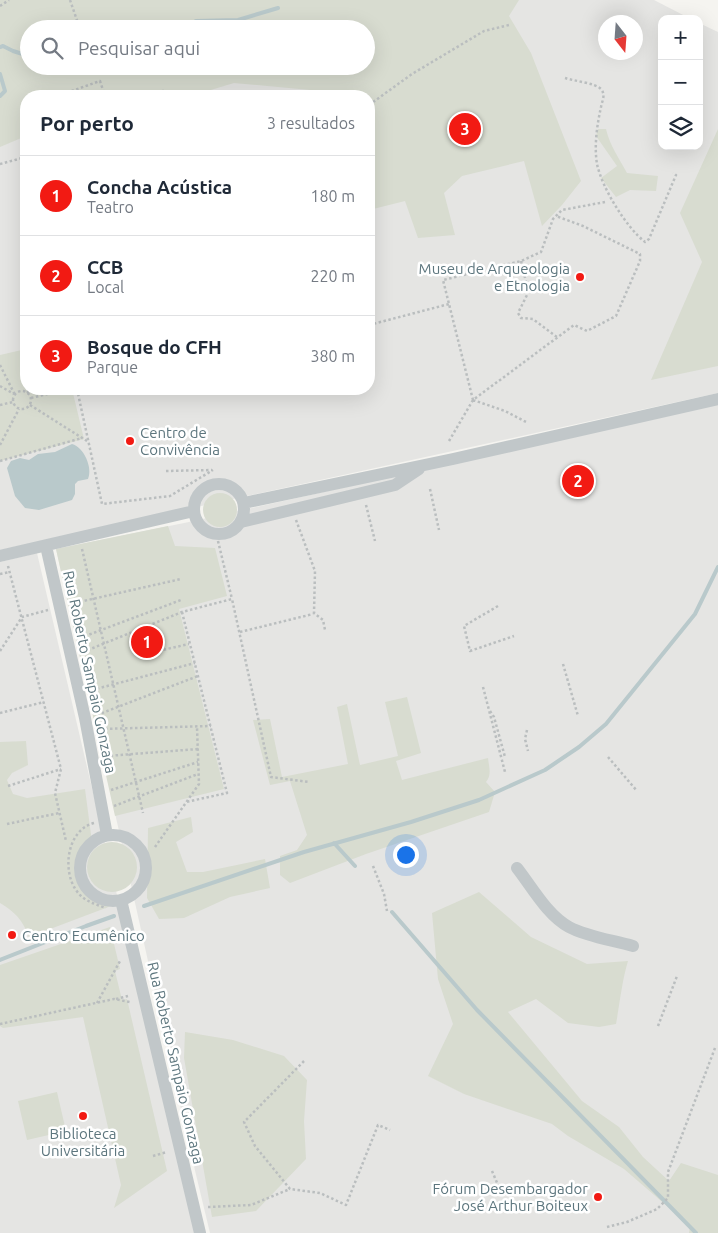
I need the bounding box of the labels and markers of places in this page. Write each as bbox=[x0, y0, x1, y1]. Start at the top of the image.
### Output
pin: 3 bbox=[449, 110, 481, 148]
place label: Museu de Arqueologia e Etnologia bbox=[419, 260, 570, 294]
marker: Museu de Arqueologia e Etnologia bbox=[574, 271, 586, 283]
place label: Centro de Convivência bbox=[140, 424, 220, 458]
marker: Centro de Convivência bbox=[124, 435, 136, 447]
pin: 2 bbox=[562, 462, 594, 500]
pin: 1 bbox=[131, 623, 163, 661]
place label: Centro Ecumênico bbox=[22, 927, 145, 944]
marker: Centro Ecumênico bbox=[6, 929, 18, 941]
marker: Biblioteca Universitária bbox=[77, 1110, 89, 1122]
place label: Biblioteca Universitária bbox=[41, 1125, 125, 1159]
place label: Fórum Desembargador José Arthur Boiteux bbox=[432, 1180, 588, 1214]
marker: Fórum Desembargador José Arthur Boiteux bbox=[592, 1191, 604, 1203]

